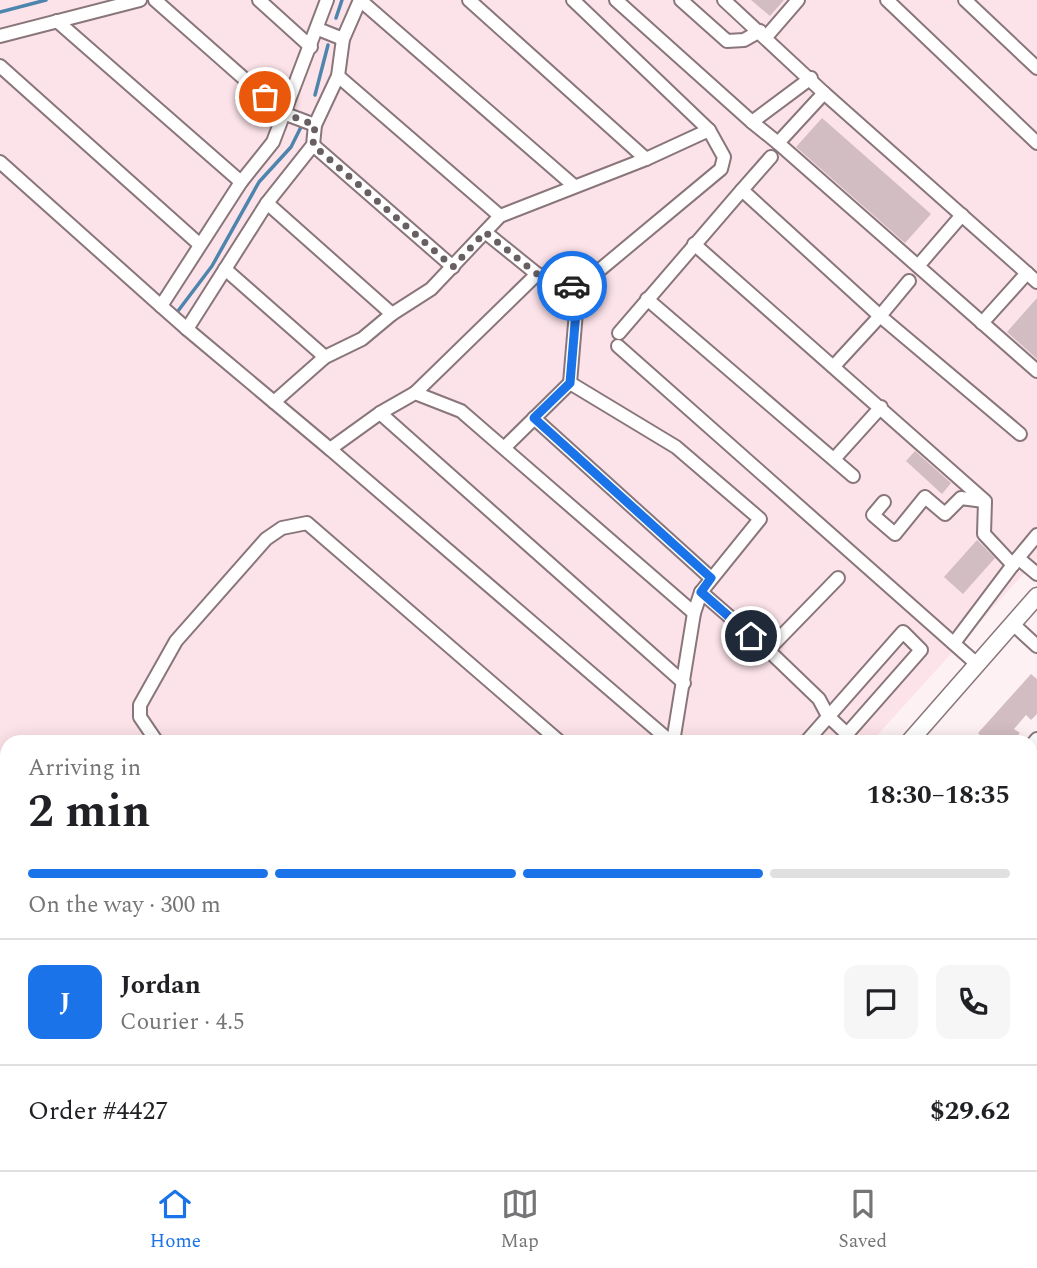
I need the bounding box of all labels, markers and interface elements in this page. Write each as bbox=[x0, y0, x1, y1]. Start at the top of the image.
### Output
pin bbox=[235, 67, 295, 127]
icon: bag bbox=[246, 78, 284, 116]
courier bbox=[537, 251, 607, 321]
icon: car bbox=[553, 267, 591, 305]
pin bbox=[721, 606, 781, 666]
icon: home bbox=[732, 617, 770, 655]
text: Arriving in bbox=[28, 751, 141, 786]
text: 18:30–18:35 bbox=[866, 775, 1010, 815]
text: 2 min bbox=[28, 777, 150, 847]
text: On the way · 300 m bbox=[28, 888, 221, 923]
text: Jordan bbox=[120, 965, 201, 1005]
button: chat bbox=[844, 965, 918, 1039]
button: phone bbox=[936, 965, 1010, 1039]
text: J bbox=[59, 982, 71, 1022]
text: Courier · 4.5 bbox=[120, 1005, 245, 1040]
text: Order #4427 bbox=[28, 1091, 168, 1131]
text: $29.62 bbox=[930, 1091, 1010, 1131]
tab: Home bbox=[150, 1185, 201, 1256]
tab: Map bbox=[501, 1185, 539, 1256]
tab: Saved bbox=[838, 1185, 887, 1256]

